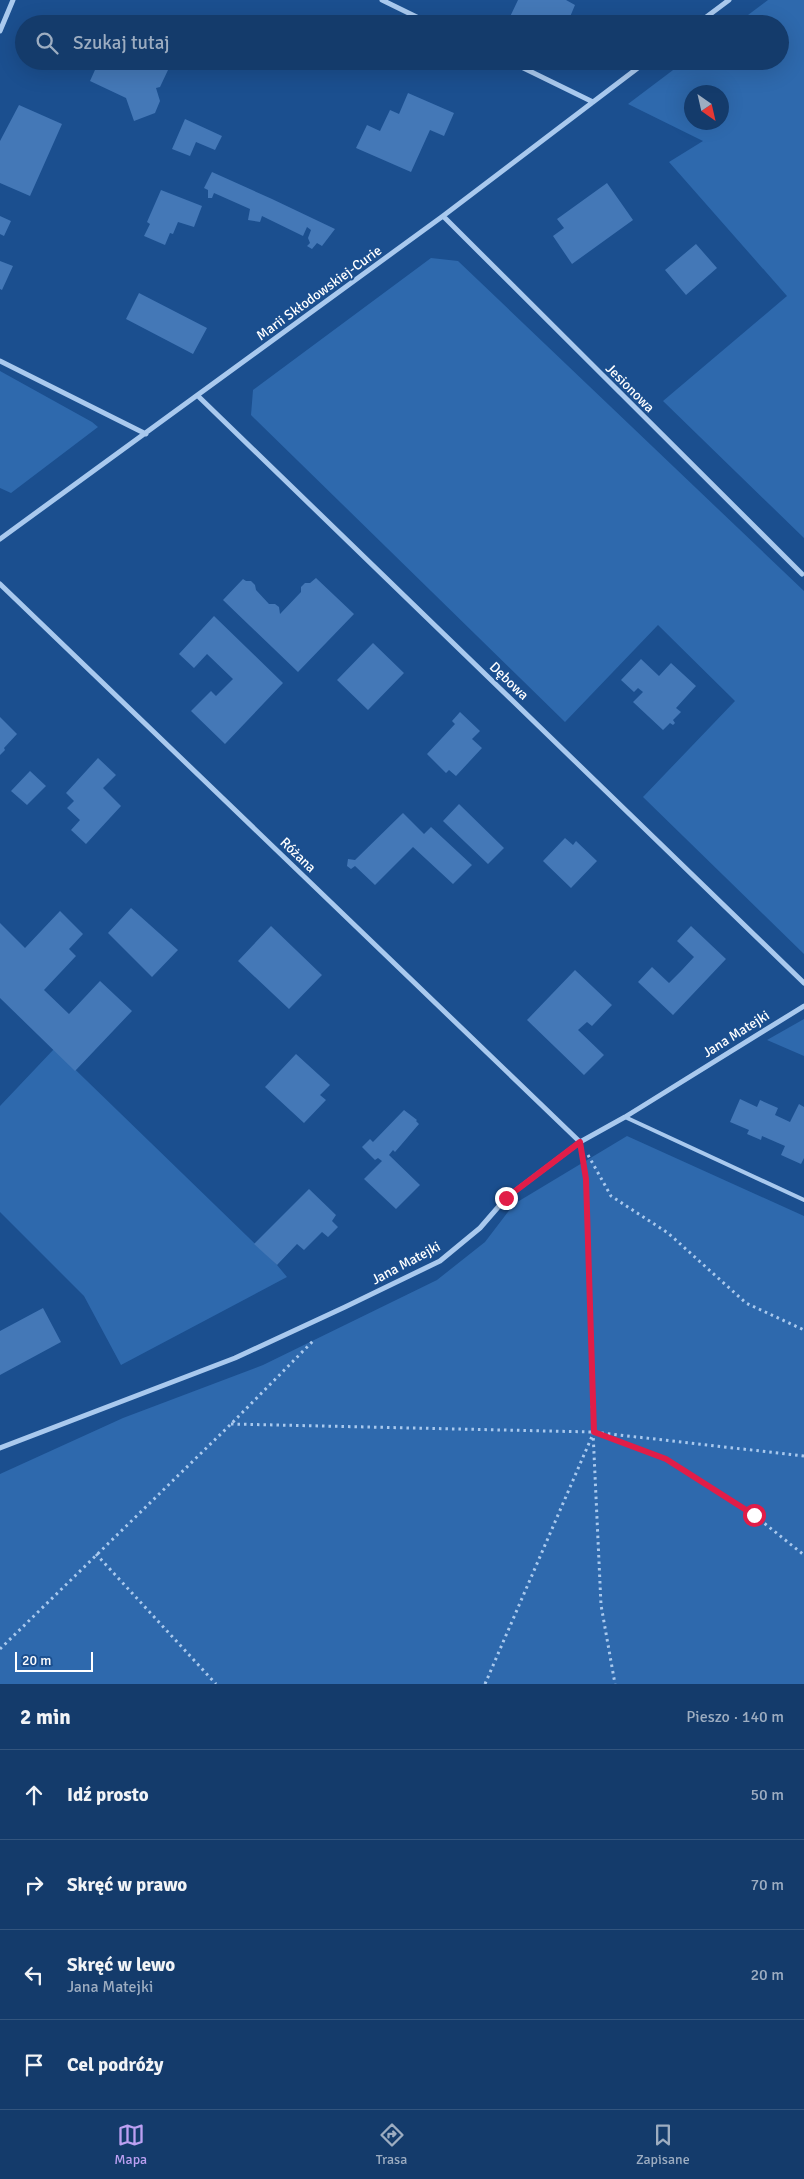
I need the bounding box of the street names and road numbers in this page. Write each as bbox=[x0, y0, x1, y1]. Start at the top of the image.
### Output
street label: Marii Skłodowskiej-Curie bbox=[253, 242, 385, 344]
street label: Jesionowa bbox=[602, 360, 658, 416]
street label: Dębowa bbox=[486, 658, 532, 704]
street label: Różana bbox=[276, 834, 320, 876]
street label: Jana Matejki bbox=[699, 1007, 773, 1061]
street label: Jana Matejki bbox=[369, 1238, 443, 1288]

